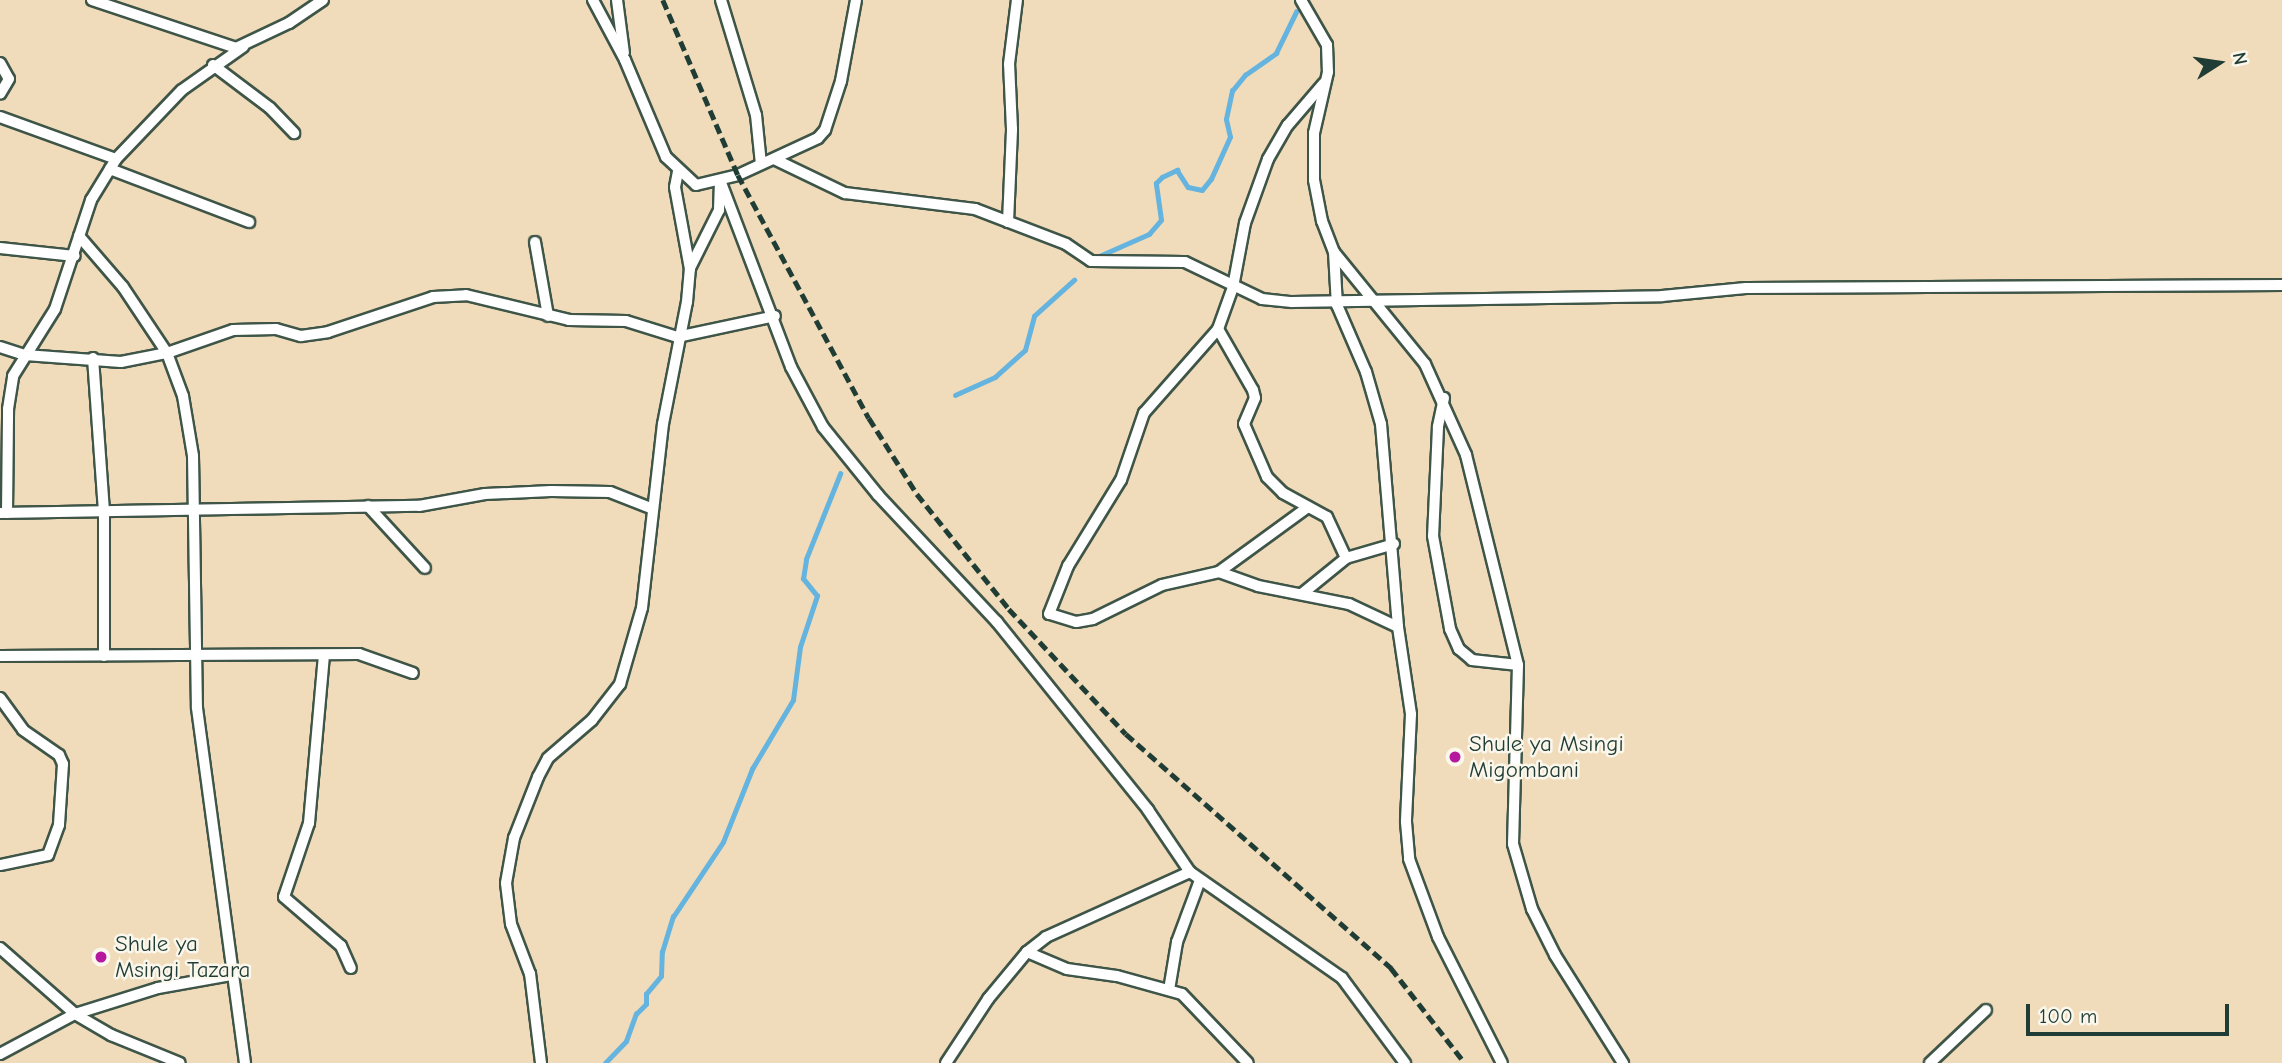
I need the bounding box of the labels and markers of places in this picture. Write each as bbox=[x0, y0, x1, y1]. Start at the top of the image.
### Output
place label: Shule ya Msingi Migombani bbox=[1469, 730, 1624, 784]
marker: Shule ya Msingi Migombani bbox=[1447, 749, 1463, 765]
place label: Shule ya Msingi Tazara bbox=[115, 930, 250, 984]
marker: Shule ya Msingi Tazara bbox=[93, 949, 109, 965]

